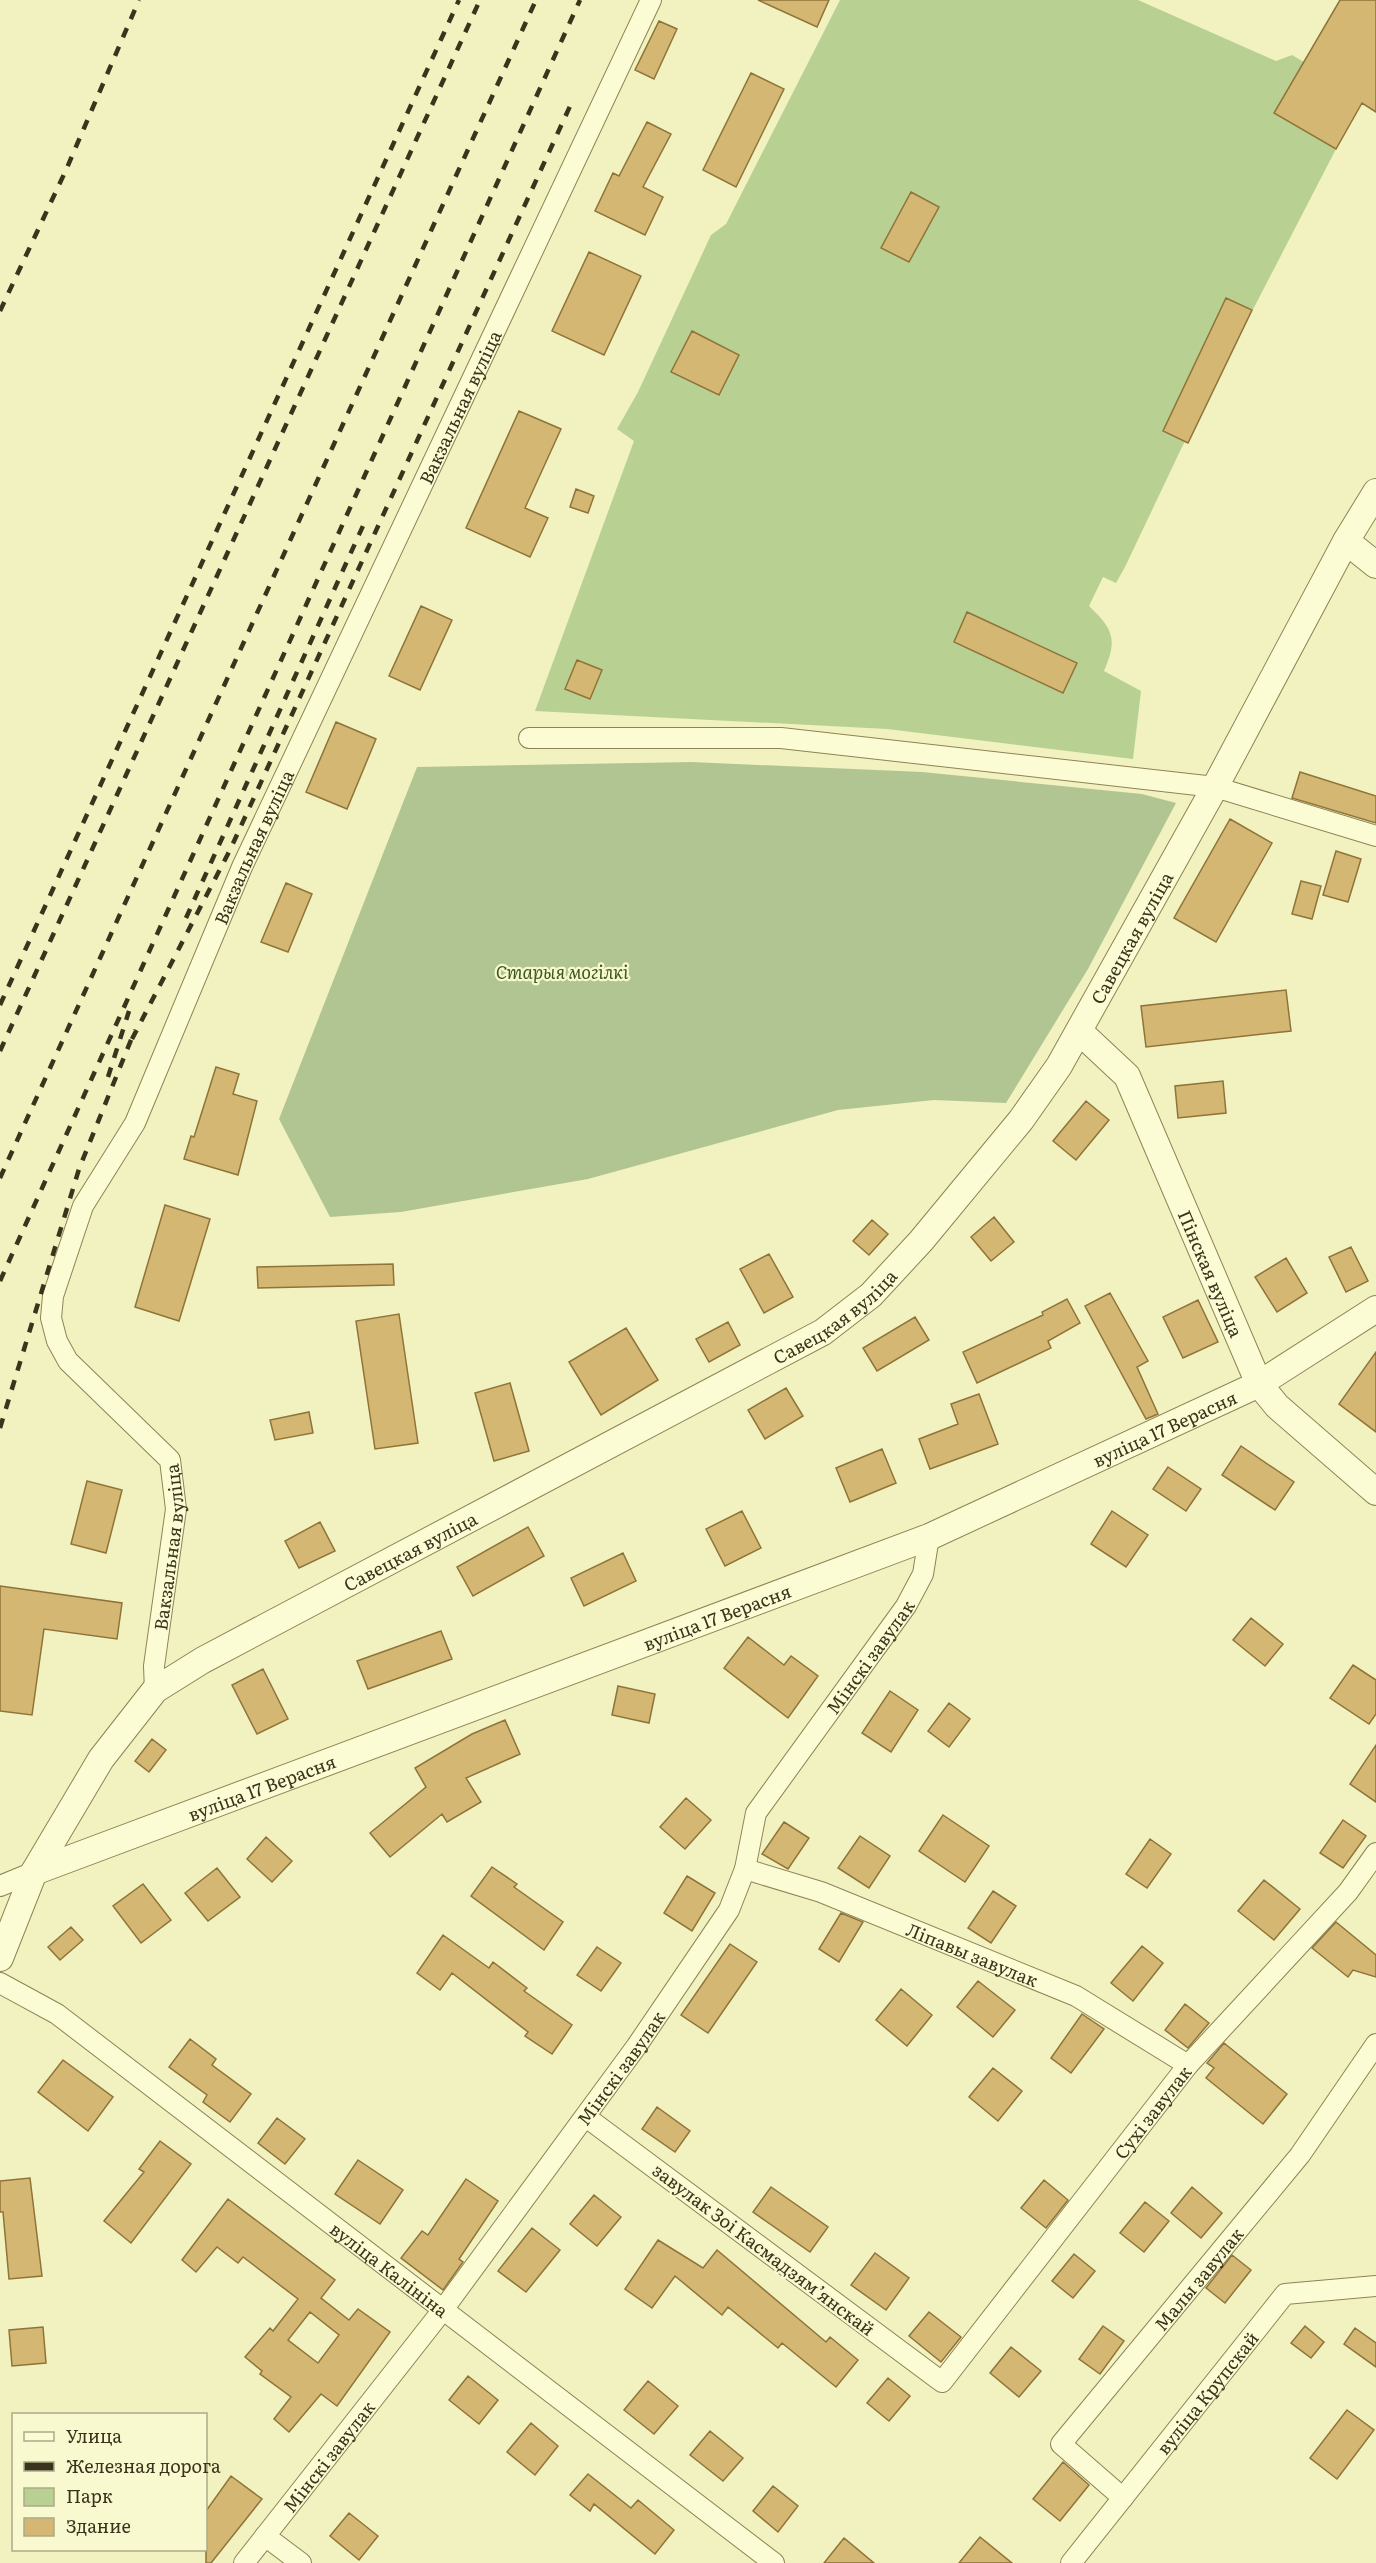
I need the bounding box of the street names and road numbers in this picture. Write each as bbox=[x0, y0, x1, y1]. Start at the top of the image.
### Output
street label: Вакзальная вуліца bbox=[411, 325, 507, 488]
street label: Вакзальная вуліца bbox=[206, 764, 300, 928]
street label: Савецкая вуліца bbox=[1083, 866, 1179, 1008]
street label: Пінская вуліца bbox=[1172, 1205, 1251, 1341]
street label: Савецкая вуліца bbox=[768, 1262, 903, 1370]
street label: вуліца 17 Верасня bbox=[1088, 1383, 1241, 1473]
street label: Вакзальная вуліца bbox=[146, 1462, 190, 1632]
street label: Савецкая вуліца bbox=[338, 1504, 482, 1597]
street label: вуліца 17 Верасня bbox=[639, 1576, 795, 1656]
street label: Мінскі завулак bbox=[819, 1595, 921, 1719]
street label: вуліца 17 Верасня bbox=[184, 1747, 339, 1827]
street label: Ліпавы завулак bbox=[903, 1915, 1043, 1993]
street label: Мінскі завулак bbox=[570, 2005, 671, 2131]
street label: Сухі завулак bbox=[1107, 2059, 1197, 2164]
street label: завулак Зоі Касмадзямʼянскай bbox=[647, 2156, 881, 2342]
street label: вуліца Калініна bbox=[325, 2215, 455, 2323]
street label: Малы завулак bbox=[1147, 2221, 1249, 2336]
street label: вуліца Крупскай bbox=[1149, 2325, 1264, 2460]
street label: Мінскі завулак bbox=[276, 2394, 381, 2518]

